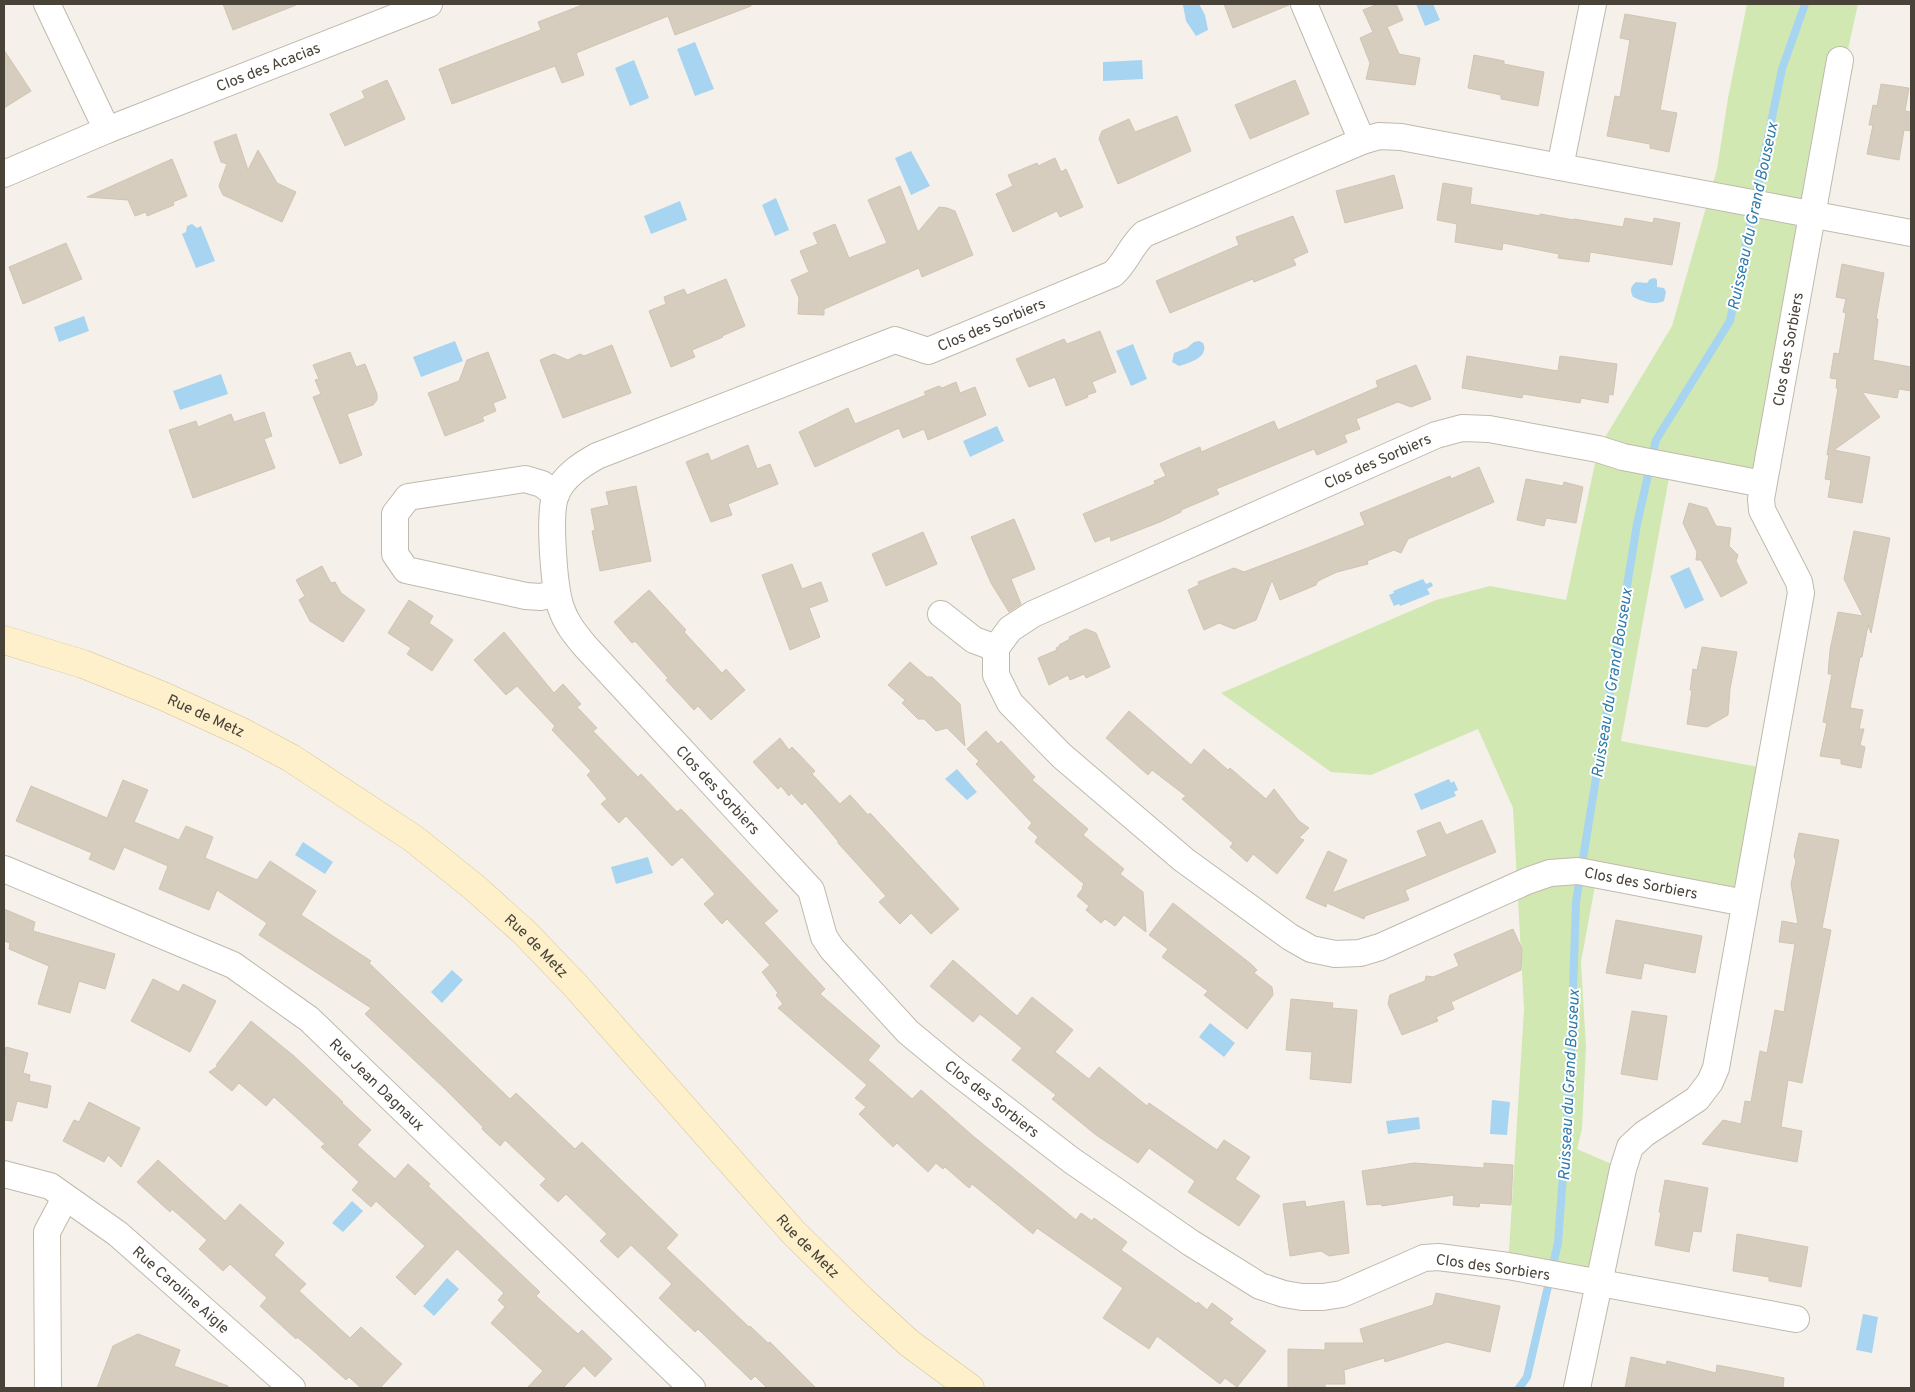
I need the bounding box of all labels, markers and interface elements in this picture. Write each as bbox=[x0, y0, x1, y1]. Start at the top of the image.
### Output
street label: Clos des Acacias bbox=[214, 39, 324, 97]
water label: Ruisseau du Grand Bouseux bbox=[1724, 120, 1784, 312]
street label: Clos des Sorbiers bbox=[1770, 291, 1809, 408]
street label: Clos des Sorbiers bbox=[935, 295, 1049, 357]
street label: Clos des Sorbiers bbox=[1321, 430, 1435, 494]
water label: Ruisseau du Grand Bouseux bbox=[1588, 586, 1638, 779]
street label: Rue de Metz bbox=[164, 691, 247, 743]
street label: Clos des Sorbiers bbox=[671, 742, 763, 840]
street label: Clos des Sorbiers bbox=[1582, 864, 1699, 905]
street label: Rue de Metz bbox=[500, 911, 571, 983]
water label: Ruisseau du Grand Bouseux bbox=[1555, 988, 1585, 1181]
street label: Rue Jean Dagnaux bbox=[324, 1035, 428, 1136]
street label: Clos des Sorbiers bbox=[940, 1057, 1042, 1143]
street label: Rue de Metz bbox=[771, 1211, 843, 1283]
street label: Rue Caroline Aigle bbox=[128, 1243, 233, 1339]
street label: Clos des Sorbiers bbox=[1434, 1251, 1551, 1286]

